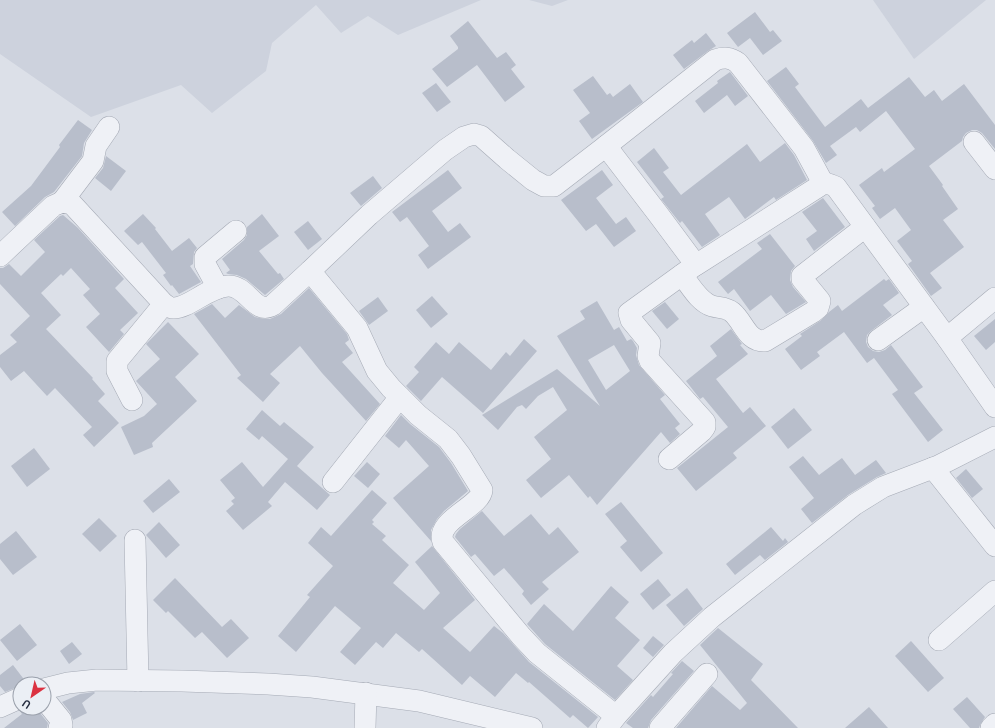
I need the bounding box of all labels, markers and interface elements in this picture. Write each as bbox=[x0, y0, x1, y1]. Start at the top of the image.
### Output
north arrow bbox=[12, 676, 52, 716]
text: U bbox=[19, 696, 33, 712]

